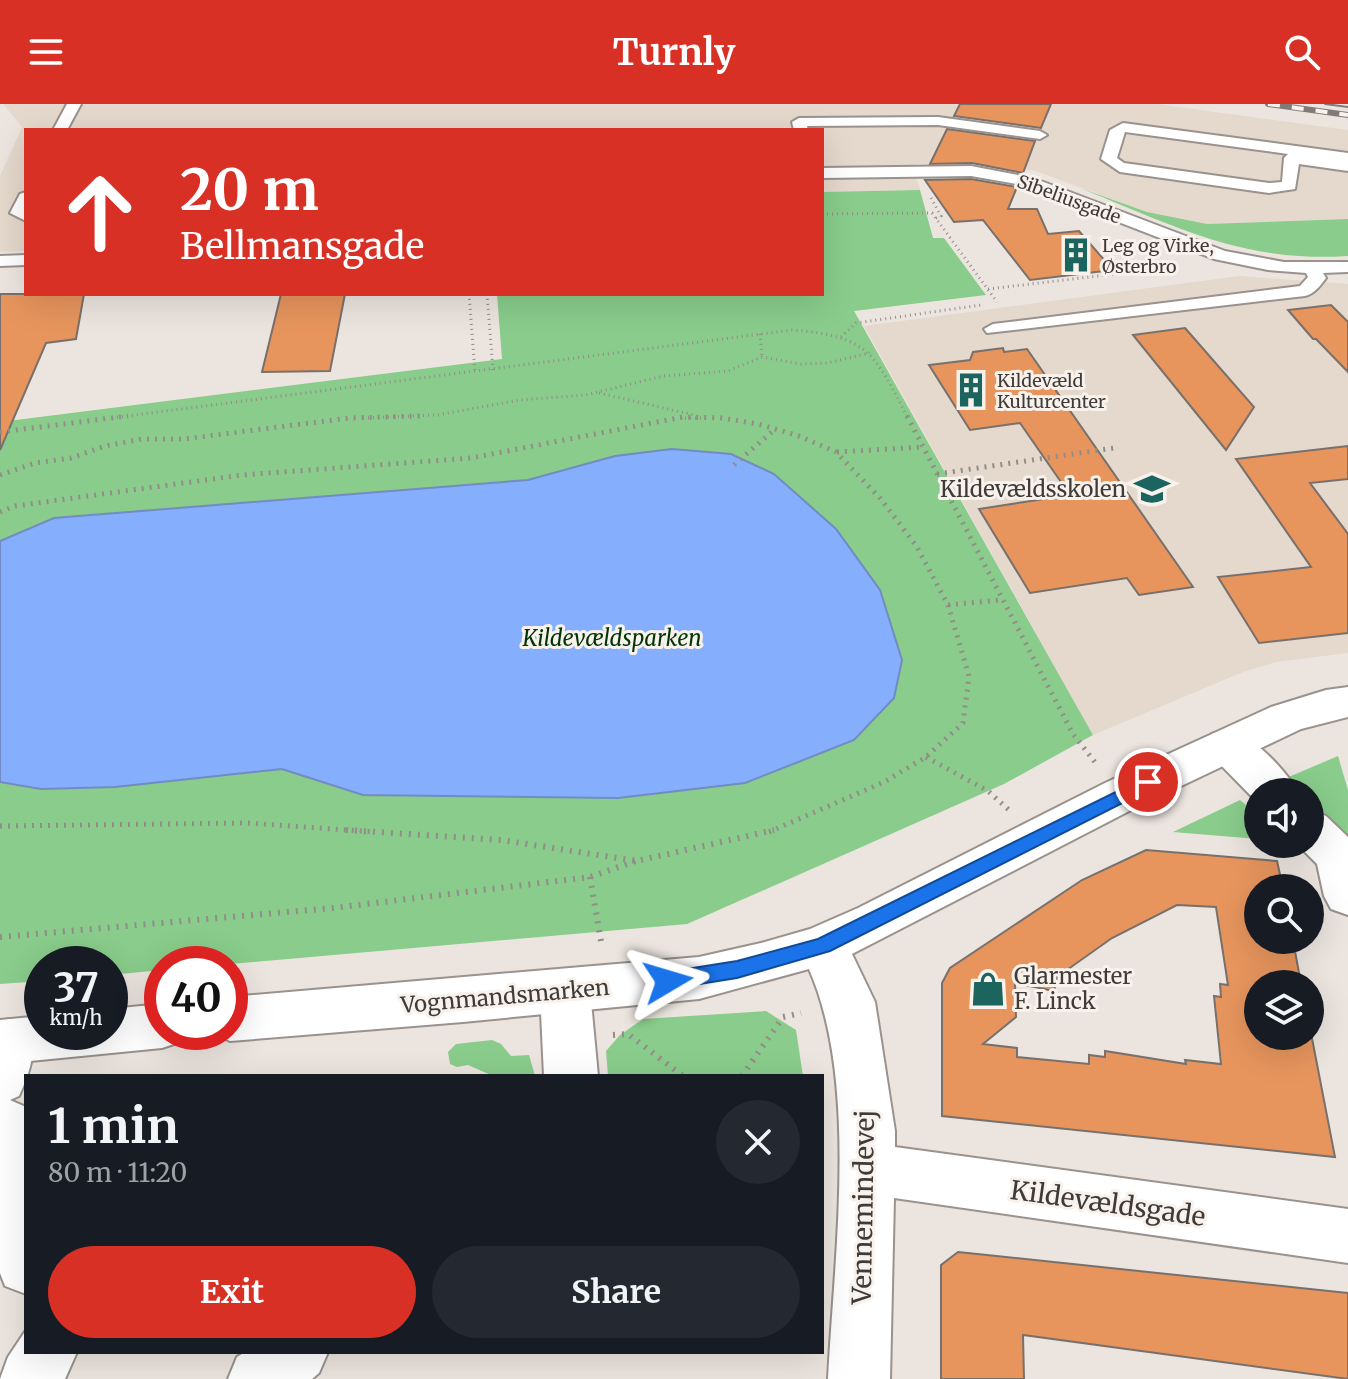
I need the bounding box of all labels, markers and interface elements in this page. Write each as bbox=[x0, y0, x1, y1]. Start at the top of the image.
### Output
icon: menu bbox=[24, 30, 68, 74]
text: Turnly bbox=[613, 30, 735, 75]
icon: search bbox=[1280, 30, 1324, 74]
text: 20 m bbox=[180, 155, 319, 225]
icon: ahead bbox=[48, 160, 152, 264]
street label: Sibeliusgade bbox=[1014, 170, 1124, 228]
text: Bellmansgade bbox=[180, 224, 424, 269]
place label: Leg og Virke, Østerbro bbox=[1102, 234, 1214, 278]
building icon: Leg og Virke, Østerbro bbox=[1057, 236, 1095, 274]
place label: Kildevæld Kulturcenter bbox=[997, 369, 1106, 413]
building icon: Kildevæld Kulturcenter bbox=[952, 371, 990, 409]
school or university icon: Kildevældsskolen bbox=[1133, 470, 1171, 508]
place label: Kildevældsskolen bbox=[940, 475, 1126, 503]
park label: Kildevældsparken bbox=[521, 624, 702, 652]
pin bbox=[1114, 748, 1182, 816]
icon: arrive bbox=[1126, 760, 1170, 804]
map controls bbox=[1244, 778, 1324, 1050]
button: sound bbox=[1244, 778, 1324, 858]
button: search bbox=[1244, 874, 1324, 954]
position arrow bbox=[626, 939, 710, 1023]
speed limit sign: 40 bbox=[144, 946, 248, 1050]
place label: Glarmester F. Linck bbox=[1014, 962, 1132, 1015]
text: 37 bbox=[53, 963, 99, 1013]
shop icon: Glarmester F. Linck bbox=[969, 970, 1007, 1008]
button: layers bbox=[1244, 970, 1324, 1050]
street label: Vognmandsmarken bbox=[399, 973, 611, 1019]
text: km/h bbox=[50, 1005, 102, 1030]
text: 1 min bbox=[48, 1096, 179, 1156]
button: close bbox=[716, 1100, 800, 1184]
street label: Vennemindevej bbox=[845, 1109, 881, 1306]
text: 80 m · 11:20 bbox=[48, 1156, 187, 1189]
street label: Kildevældsgade bbox=[1008, 1173, 1208, 1233]
button: Exit bbox=[48, 1246, 416, 1338]
button: Share bbox=[432, 1246, 800, 1338]

